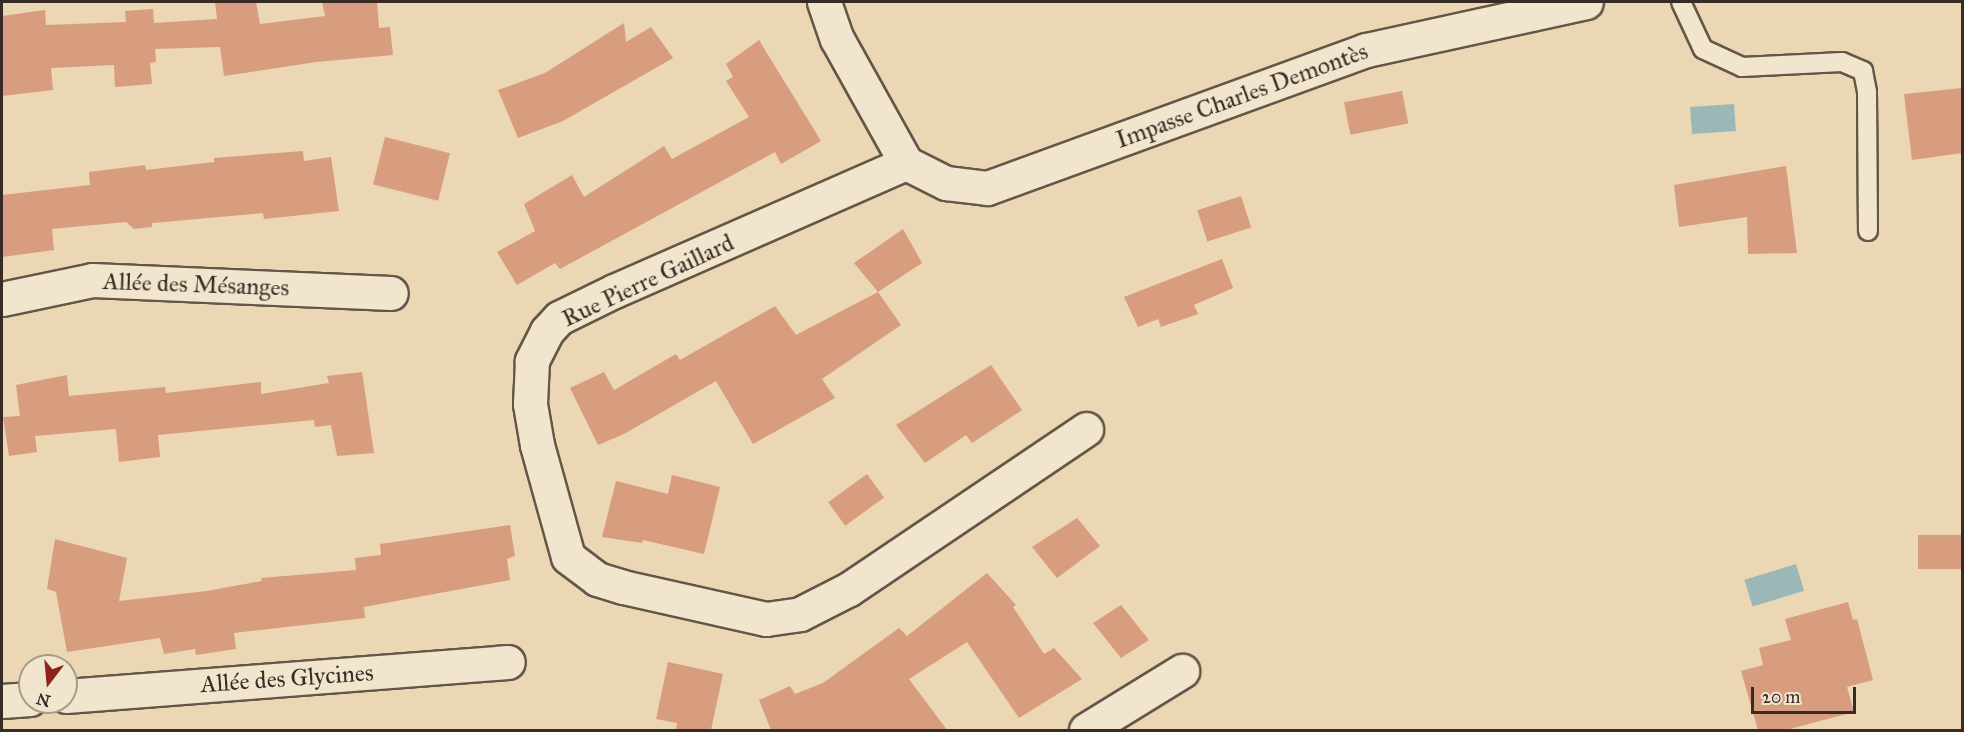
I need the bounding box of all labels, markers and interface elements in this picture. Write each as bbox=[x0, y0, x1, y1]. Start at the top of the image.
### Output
street label: Impasse Charles Demontès bbox=[1112, 37, 1372, 155]
street label: Rue Pierre Gaillard bbox=[558, 229, 738, 333]
street label: Allée des Mésanges bbox=[102, 267, 290, 303]
north arrow bbox=[18, 654, 78, 714]
street label: Allée des Glycines bbox=[200, 659, 374, 699]
scale bar bbox=[1754, 675, 1859, 713]
text: 20 m bbox=[1762, 686, 1800, 708]
text: N bbox=[34, 689, 53, 711]

